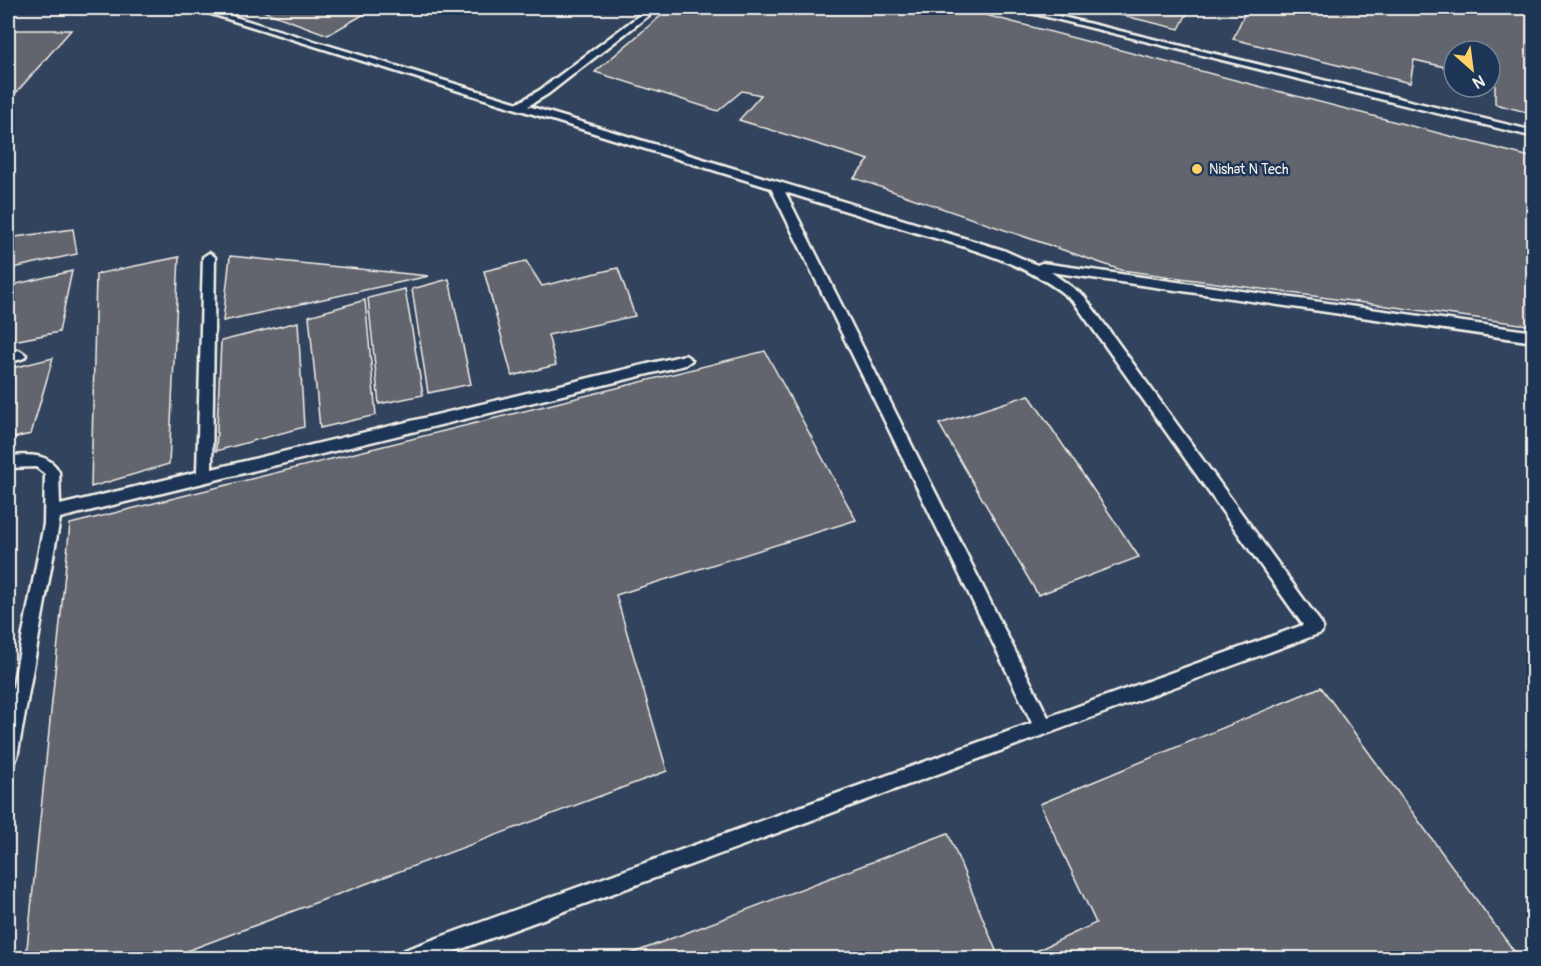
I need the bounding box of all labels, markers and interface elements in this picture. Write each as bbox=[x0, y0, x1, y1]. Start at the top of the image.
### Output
north arrow bbox=[1442, 39, 1502, 99]
text: N bbox=[1469, 70, 1488, 93]
place label: Nishat N Tech bbox=[1209, 161, 1289, 178]
marker: Nishat N Tech bbox=[1190, 162, 1204, 176]

